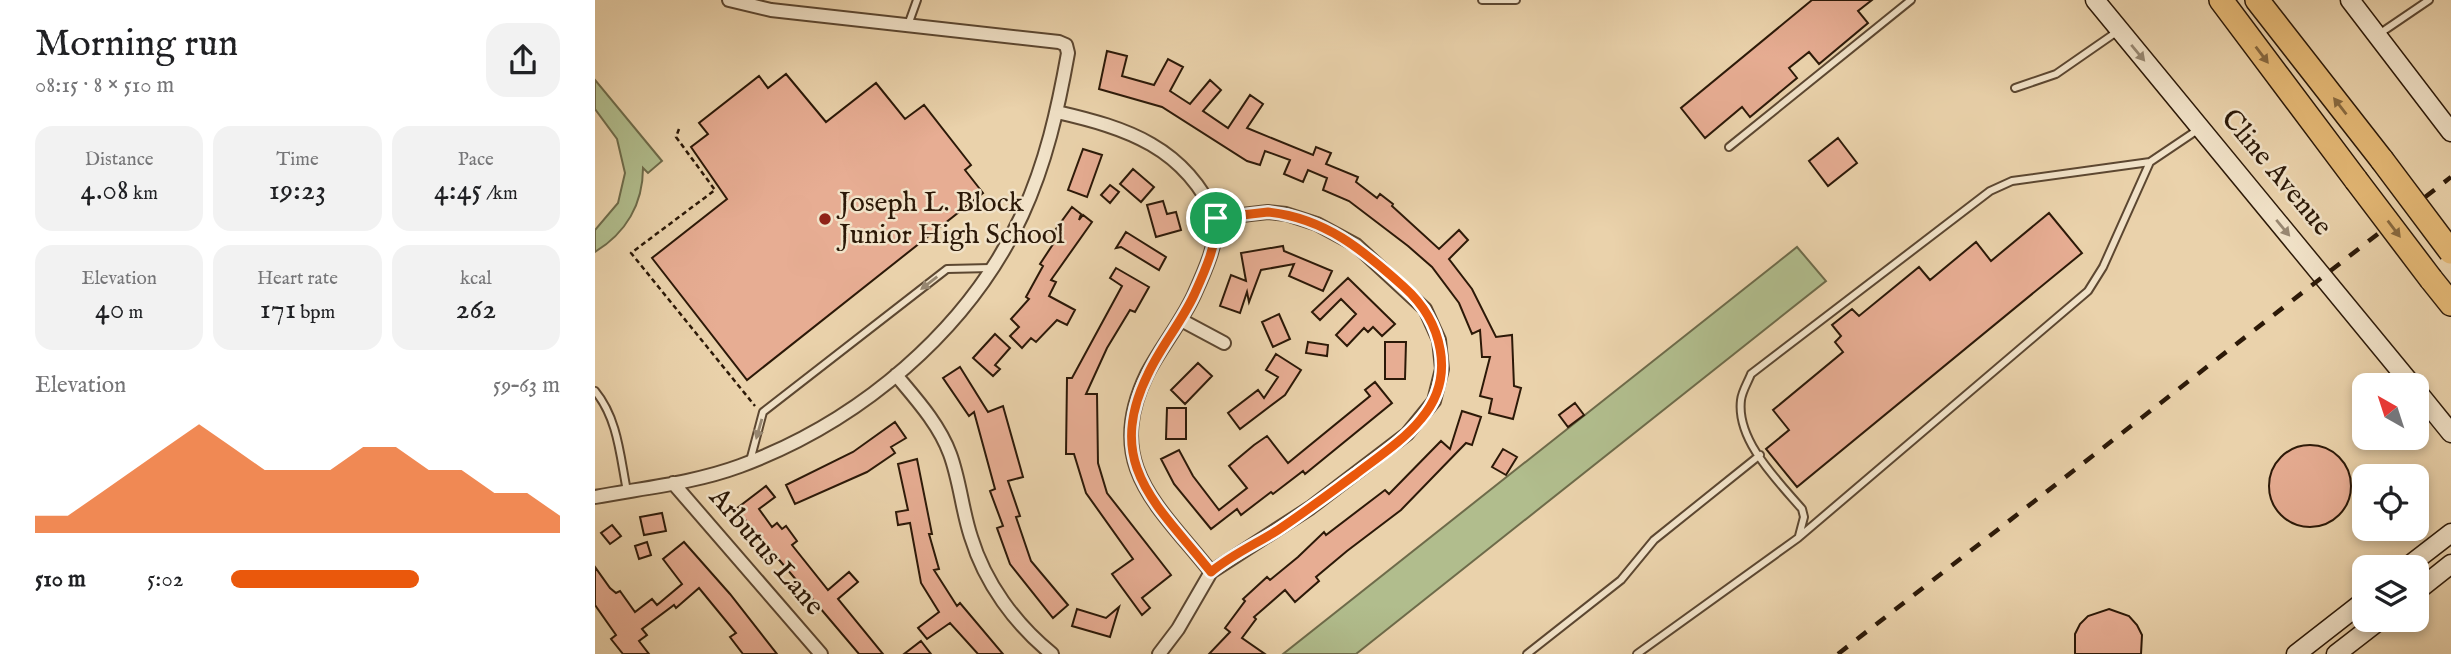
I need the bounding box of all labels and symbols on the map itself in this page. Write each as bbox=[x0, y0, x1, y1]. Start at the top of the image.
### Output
one-way arrow bbox=[2131, 43, 2146, 61]
one-way arrow bbox=[2254, 45, 2269, 63]
one-way arrow bbox=[2334, 97, 2348, 115]
street label: Cline Avenue bbox=[2213, 103, 2339, 244]
place label: Joseph L. Block Junior High School bbox=[836, 186, 1065, 253]
pin bbox=[1186, 188, 1246, 248]
marker: Joseph L. Block Junior High School bbox=[817, 211, 833, 227]
one-way arrow bbox=[2275, 220, 2290, 237]
one-way arrow bbox=[2386, 220, 2400, 238]
one-way arrow bbox=[921, 275, 939, 290]
north arrow bbox=[2352, 373, 2429, 450]
one-way arrow bbox=[753, 418, 763, 439]
street label: Arbutus Lane bbox=[700, 480, 831, 623]

